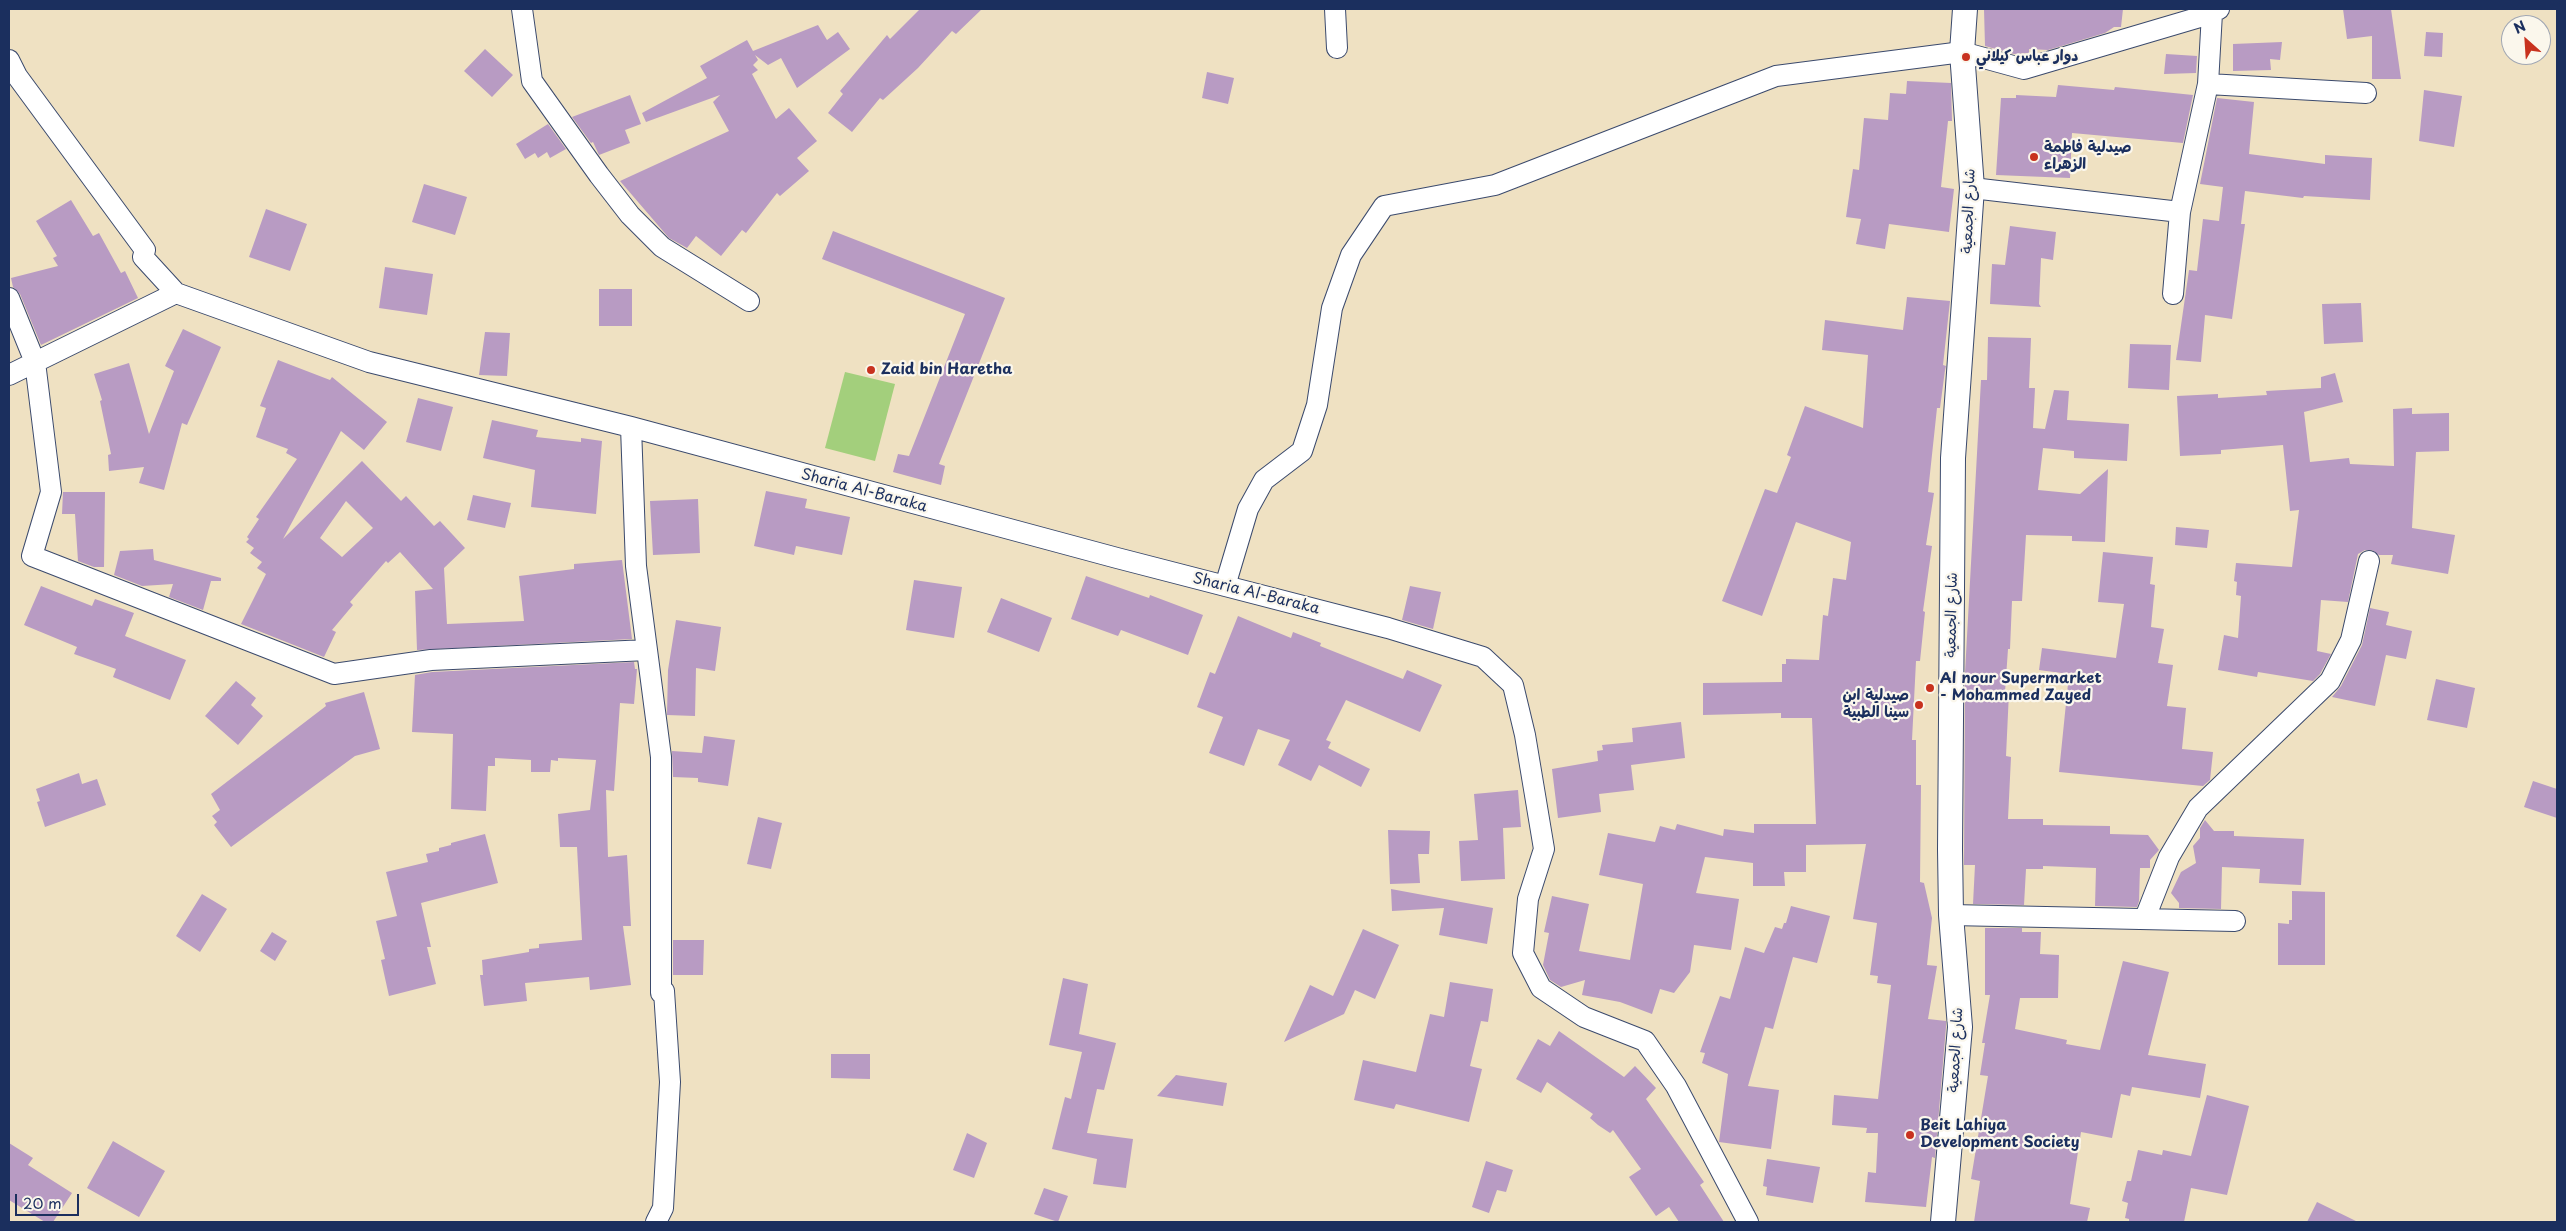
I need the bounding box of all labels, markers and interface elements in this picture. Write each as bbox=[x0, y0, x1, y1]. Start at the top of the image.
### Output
north arrow bbox=[2501, 15, 2551, 65]
text: N bbox=[2510, 15, 2529, 39]
place label: دوار عباس كيلاني bbox=[1976, 48, 2078, 66]
marker: دوار عباس كيلاني bbox=[1960, 51, 1972, 63]
place label: صيدلية فاطمة الزهراء bbox=[2044, 139, 2132, 174]
marker: صيدلية فاطمة الزهراء bbox=[2028, 151, 2040, 163]
street label: شارع الجمعية bbox=[1959, 168, 1979, 254]
place label: Zaid bin Haretha bbox=[881, 361, 1012, 379]
marker: Zaid bin Haretha bbox=[865, 364, 877, 376]
street label: Sharia Al-Baraka bbox=[799, 465, 929, 517]
street label: Sharia Al-Baraka bbox=[1191, 570, 1321, 618]
street label: شارع الجمعية bbox=[1942, 572, 1962, 658]
place label: Al nour Supermarket - Mohammed Zayed bbox=[1940, 670, 2102, 705]
marker: Al nour Supermarket - Mohammed Zayed bbox=[1924, 682, 1936, 694]
place label: صيدلية ابن سينا الطبية bbox=[1842, 687, 1909, 722]
marker: صيدلية ابن سينا الطبية bbox=[1913, 699, 1925, 711]
street label: شارع الجمعية bbox=[1945, 1007, 1967, 1093]
place label: Beit Lahiya Development Society bbox=[1920, 1117, 2079, 1152]
marker: Beit Lahiya Development Society bbox=[1904, 1129, 1916, 1141]
scale bar bbox=[18, 1184, 81, 1216]
text: 20 m bbox=[23, 1191, 62, 1214]

